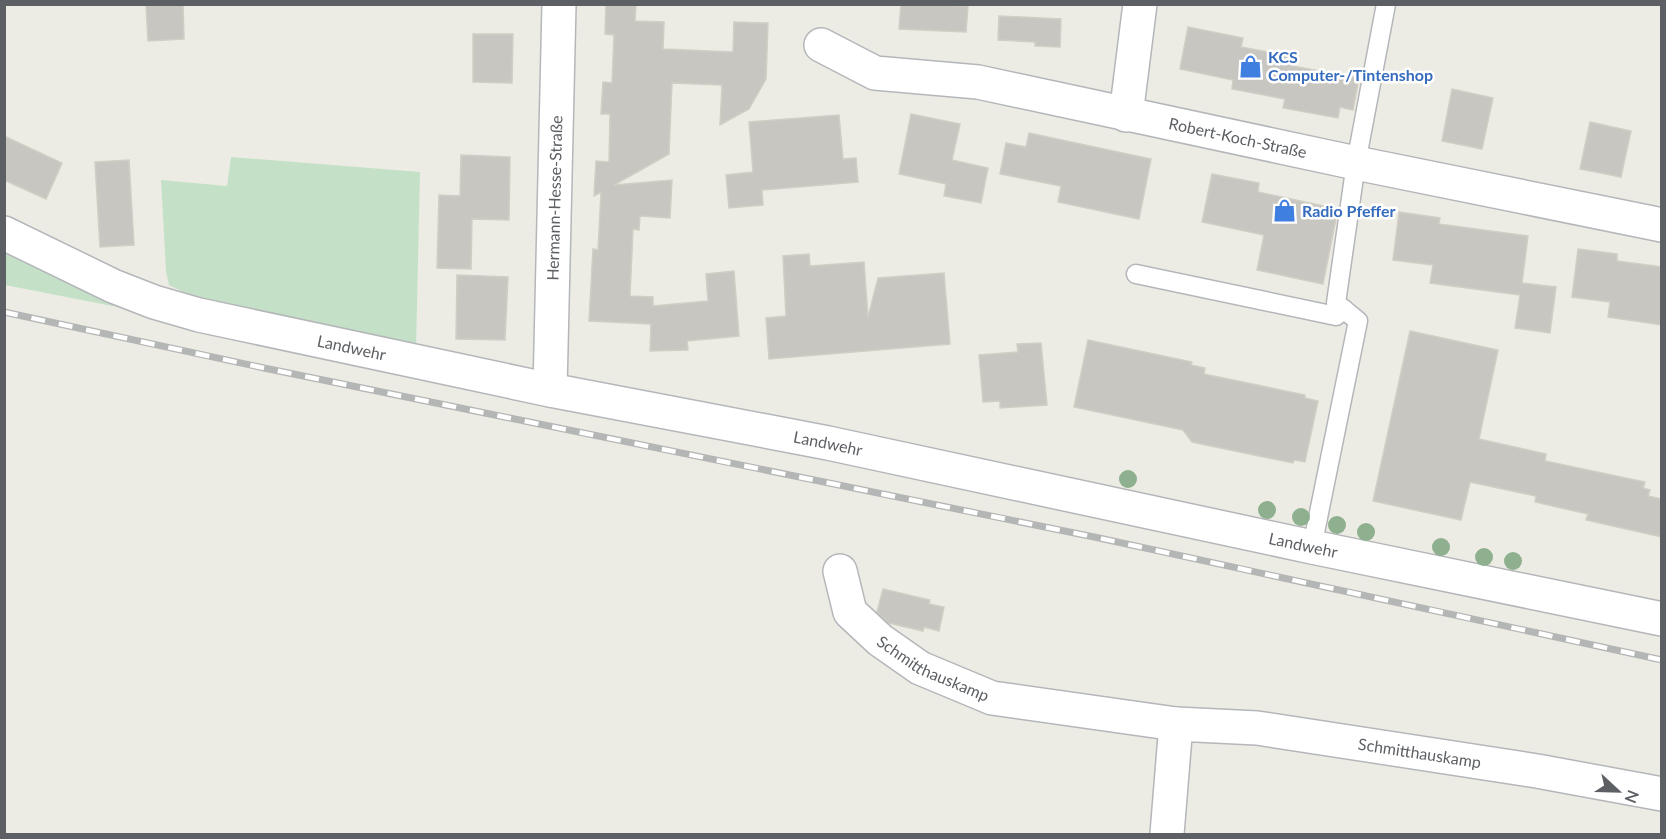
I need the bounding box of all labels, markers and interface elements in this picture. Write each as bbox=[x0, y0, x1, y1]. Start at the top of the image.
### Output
place label: KCS Computer-/Tintenshop bbox=[1268, 47, 1433, 84]
shop icon: KCS Computer-/Tintenshop bbox=[1237, 53, 1263, 79]
street label: Robert-Koch-Straße bbox=[1167, 113, 1309, 161]
street label: Hermann-Hesse-Straße bbox=[543, 115, 565, 281]
shop icon: Radio Pfeffer bbox=[1271, 198, 1297, 224]
place label: Radio Pfeffer bbox=[1302, 201, 1396, 220]
street label: Landwehr bbox=[316, 331, 388, 364]
street label: Landwehr bbox=[792, 427, 864, 459]
street label: Landwehr bbox=[1267, 528, 1340, 561]
street label: Schmitthauskamp bbox=[874, 631, 992, 705]
street label: Schmitthauskamp bbox=[1357, 734, 1483, 771]
north arrow bbox=[1588, 761, 1648, 821]
text: N bbox=[1621, 788, 1643, 806]

